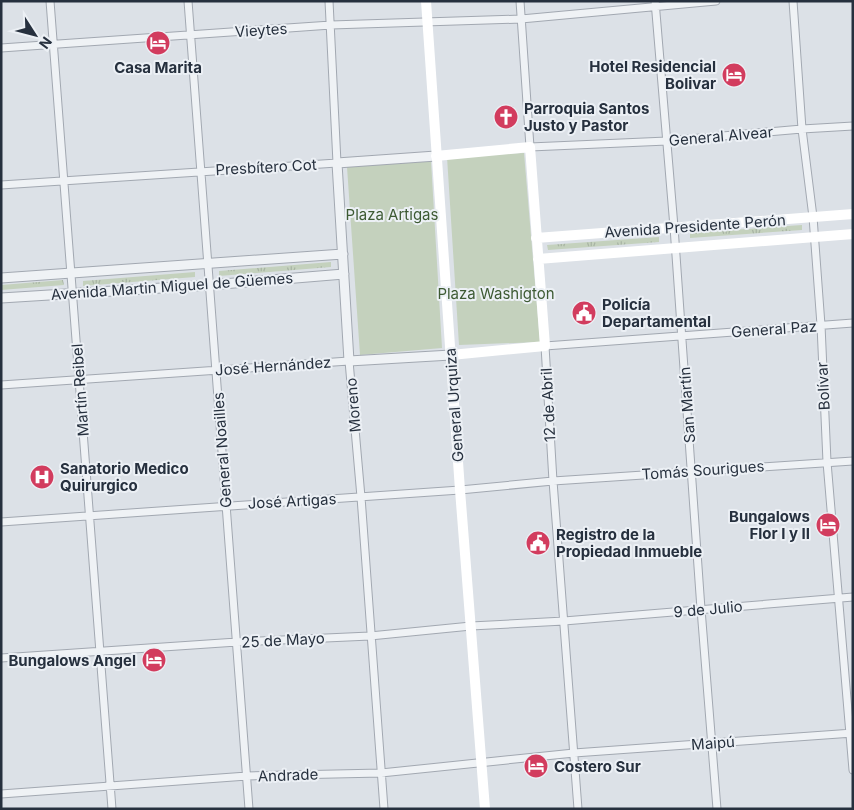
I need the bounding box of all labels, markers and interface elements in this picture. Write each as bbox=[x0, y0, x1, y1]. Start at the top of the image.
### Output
north arrow bbox=[10, 10, 60, 60]
street label: Vieytes bbox=[234, 19, 288, 41]
hotel icon: Casa Marita bbox=[145, 30, 171, 56]
text: N bbox=[36, 34, 56, 52]
place label: Hotel Residencial Bolivar bbox=[589, 57, 716, 93]
place label: Casa Marita bbox=[114, 58, 202, 77]
hotel icon: Hotel Residencial Bolivar bbox=[721, 62, 747, 88]
place label: Parroquia Santos Justo y Pastor bbox=[524, 99, 649, 135]
church icon: Parroquia Santos Justo y Pastor bbox=[493, 104, 519, 130]
street label: General Alvear bbox=[668, 122, 774, 150]
street label: Presbítero Cot bbox=[215, 155, 317, 179]
park label: Plaza Artigas bbox=[346, 205, 439, 224]
street label: Avenida Presidente Perón bbox=[604, 210, 786, 242]
street label: Avenida Martin Miguel de Güemes bbox=[50, 268, 294, 304]
park label: Plaza Washigton bbox=[437, 284, 555, 303]
place label: Policía Departamental bbox=[602, 295, 711, 331]
public building icon: Policía Departamental bbox=[571, 300, 597, 326]
street label: General Paz bbox=[731, 317, 817, 341]
street label: Martín Reibel bbox=[67, 343, 93, 437]
street label: General Urquiza bbox=[441, 347, 467, 463]
street label: José Hernández bbox=[214, 352, 332, 380]
street label: Bolívar bbox=[812, 361, 834, 411]
street label: San Martín bbox=[675, 366, 699, 444]
street label: 12 de Abril bbox=[537, 367, 559, 443]
street label: Moreno bbox=[341, 377, 365, 433]
street label: General Noailles bbox=[208, 391, 236, 508]
street label: Tomás Sourigues bbox=[641, 456, 765, 484]
place label: Sanatorio Medico Quirurgico bbox=[60, 459, 189, 495]
hospital icon: Sanatorio Medico Quirurgico bbox=[29, 464, 55, 490]
street label: José Artigas bbox=[247, 489, 337, 513]
place label: Bungalows Flor I y II bbox=[729, 507, 810, 543]
hotel icon: Bungalows Flor I y II bbox=[815, 512, 841, 538]
place label: Registro de la Propiedad Inmueble bbox=[556, 525, 702, 561]
public building icon: Registro de la Propiedad Inmueble bbox=[525, 530, 551, 556]
street label: 9 de Julio bbox=[673, 597, 743, 621]
street label: 25 de Mayo bbox=[241, 628, 325, 652]
hotel icon: Bungalows Angel bbox=[141, 647, 167, 673]
place label: Bungalows Angel bbox=[8, 651, 136, 670]
street label: Maipú bbox=[691, 732, 735, 754]
hotel icon: Costero Sur bbox=[523, 753, 549, 779]
place label: Costero Sur bbox=[554, 757, 641, 776]
street label: Andrade bbox=[257, 764, 319, 786]

